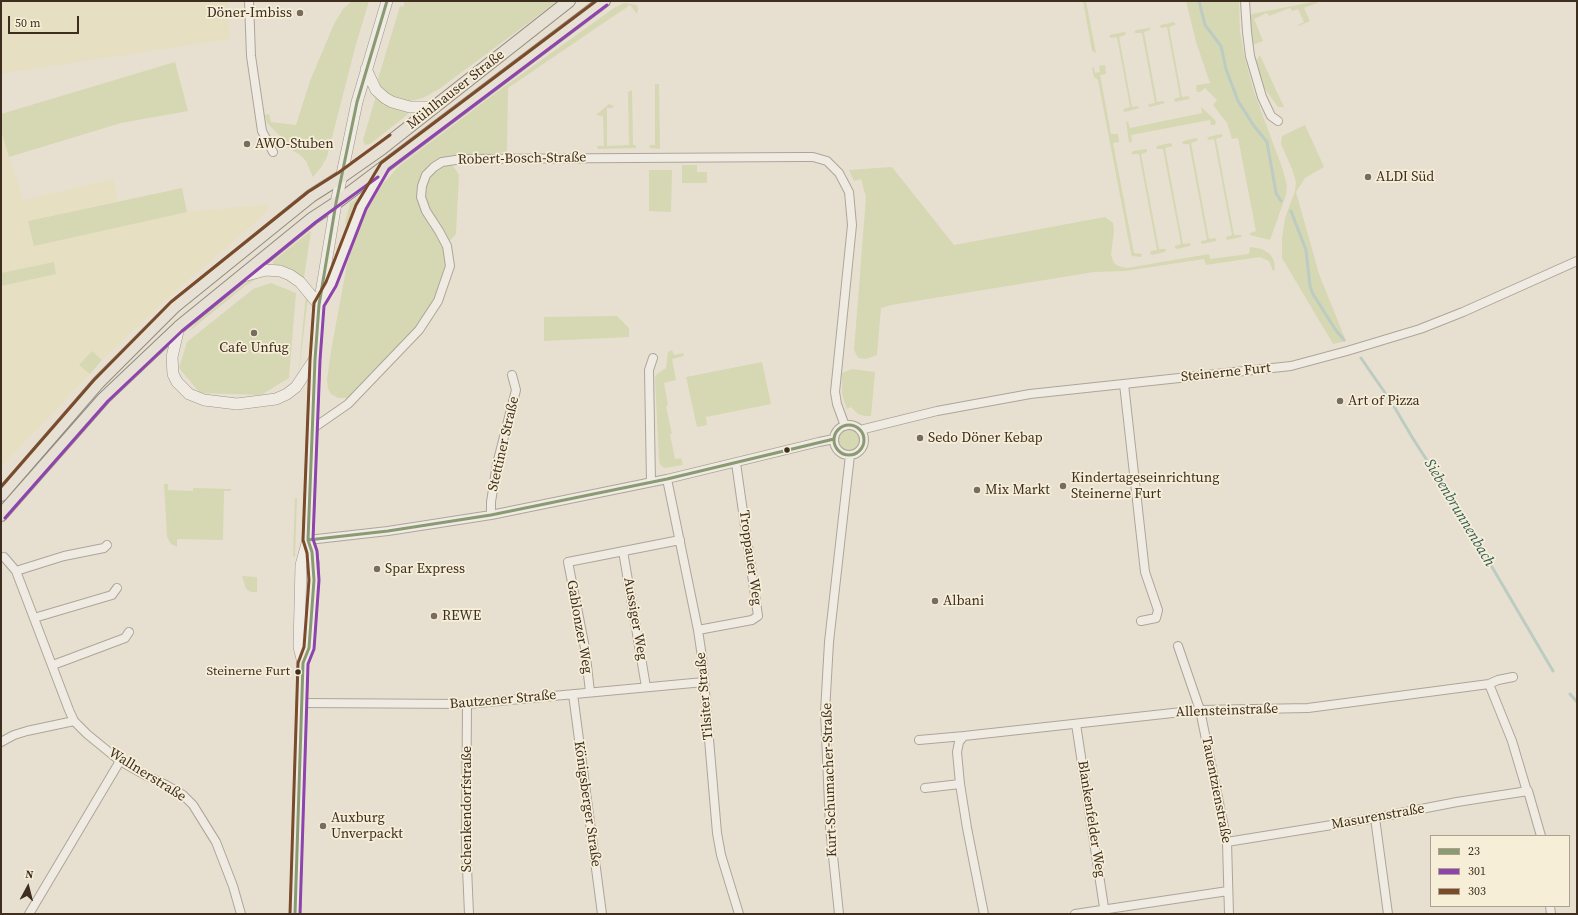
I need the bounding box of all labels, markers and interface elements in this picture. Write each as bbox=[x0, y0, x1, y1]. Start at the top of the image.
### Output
place label: Döner-Imbiss bbox=[207, 5, 292, 21]
scale bar bbox=[10, 8, 81, 34]
marker: Döner-Imbiss bbox=[295, 8, 305, 18]
text: 50 m bbox=[15, 15, 41, 31]
street label: Mühlhauser Straße bbox=[404, 47, 508, 133]
place label: AWO-Stuben bbox=[255, 136, 334, 152]
marker: AWO-Stuben bbox=[242, 139, 252, 149]
street label: Robert-Bosch-Straße bbox=[457, 149, 587, 169]
place label: ALDI Süd bbox=[1376, 169, 1434, 185]
marker: ALDI Süd bbox=[1363, 172, 1373, 182]
marker: Cafe Unfug bbox=[249, 328, 259, 338]
place label: Cafe Unfug bbox=[219, 340, 289, 356]
street label: Steinerne Furt bbox=[1180, 360, 1272, 386]
place label: Art of Pizza bbox=[1348, 393, 1420, 409]
street label: Stettiner Straße bbox=[485, 395, 523, 493]
marker: Art of Pizza bbox=[1335, 396, 1345, 406]
place label: Sedo Döner Kebap bbox=[928, 430, 1043, 446]
marker: Sedo Döner Kebap bbox=[915, 433, 925, 443]
unlabelled marker bbox=[782, 445, 792, 455]
water label: Siebenbrunnenbach bbox=[1420, 456, 1498, 570]
place label: Kindertageseinrichtung Steinerne Furt bbox=[1071, 470, 1219, 502]
marker: Kindertageseinrichtung Steinerne Furt bbox=[1058, 481, 1068, 491]
place label: Mix Markt bbox=[985, 482, 1050, 498]
marker: Mix Markt bbox=[972, 485, 982, 495]
street label: Troppauer Weg bbox=[735, 509, 765, 607]
place label: Spar Express bbox=[385, 561, 465, 577]
marker: Spar Express bbox=[372, 564, 382, 574]
street label: Aussiger Weg bbox=[619, 576, 651, 662]
street label: Gablonzer Weg bbox=[563, 579, 595, 675]
place label: Albani bbox=[943, 593, 984, 609]
marker: Albani bbox=[930, 596, 940, 606]
place label: REWE bbox=[442, 608, 481, 624]
marker: REWE bbox=[429, 611, 439, 621]
street label: Tilsiter Straße bbox=[693, 652, 717, 740]
place label: Steinerne Furt bbox=[206, 664, 290, 680]
marker: Steinerne Furt bbox=[293, 667, 303, 677]
street label: Bautzener Straße bbox=[449, 687, 557, 713]
street label: Allensteinstraße bbox=[1175, 701, 1279, 721]
street label: Kurt-Schumacher-Straße bbox=[819, 703, 841, 857]
street label: Tauentzienstraße bbox=[1197, 735, 1235, 845]
street label: Königsberger Straße bbox=[570, 740, 604, 868]
street label: Wallnerstraße bbox=[105, 744, 189, 806]
street label: Schenkendorfstraße bbox=[459, 746, 475, 872]
street label: Blankenfelder Weg bbox=[1073, 759, 1109, 879]
street label: Masurenstraße bbox=[1330, 801, 1426, 833]
place label: Auxburg Unverpackt bbox=[331, 810, 403, 842]
marker: Auxburg Unverpackt bbox=[318, 821, 328, 831]
legend bbox=[1430, 835, 1570, 907]
text: 23 bbox=[1468, 843, 1480, 859]
text: 301 bbox=[1468, 863, 1486, 879]
north arrow bbox=[8, 867, 48, 907]
text: N bbox=[25, 867, 34, 883]
text: 303 bbox=[1468, 883, 1486, 899]

